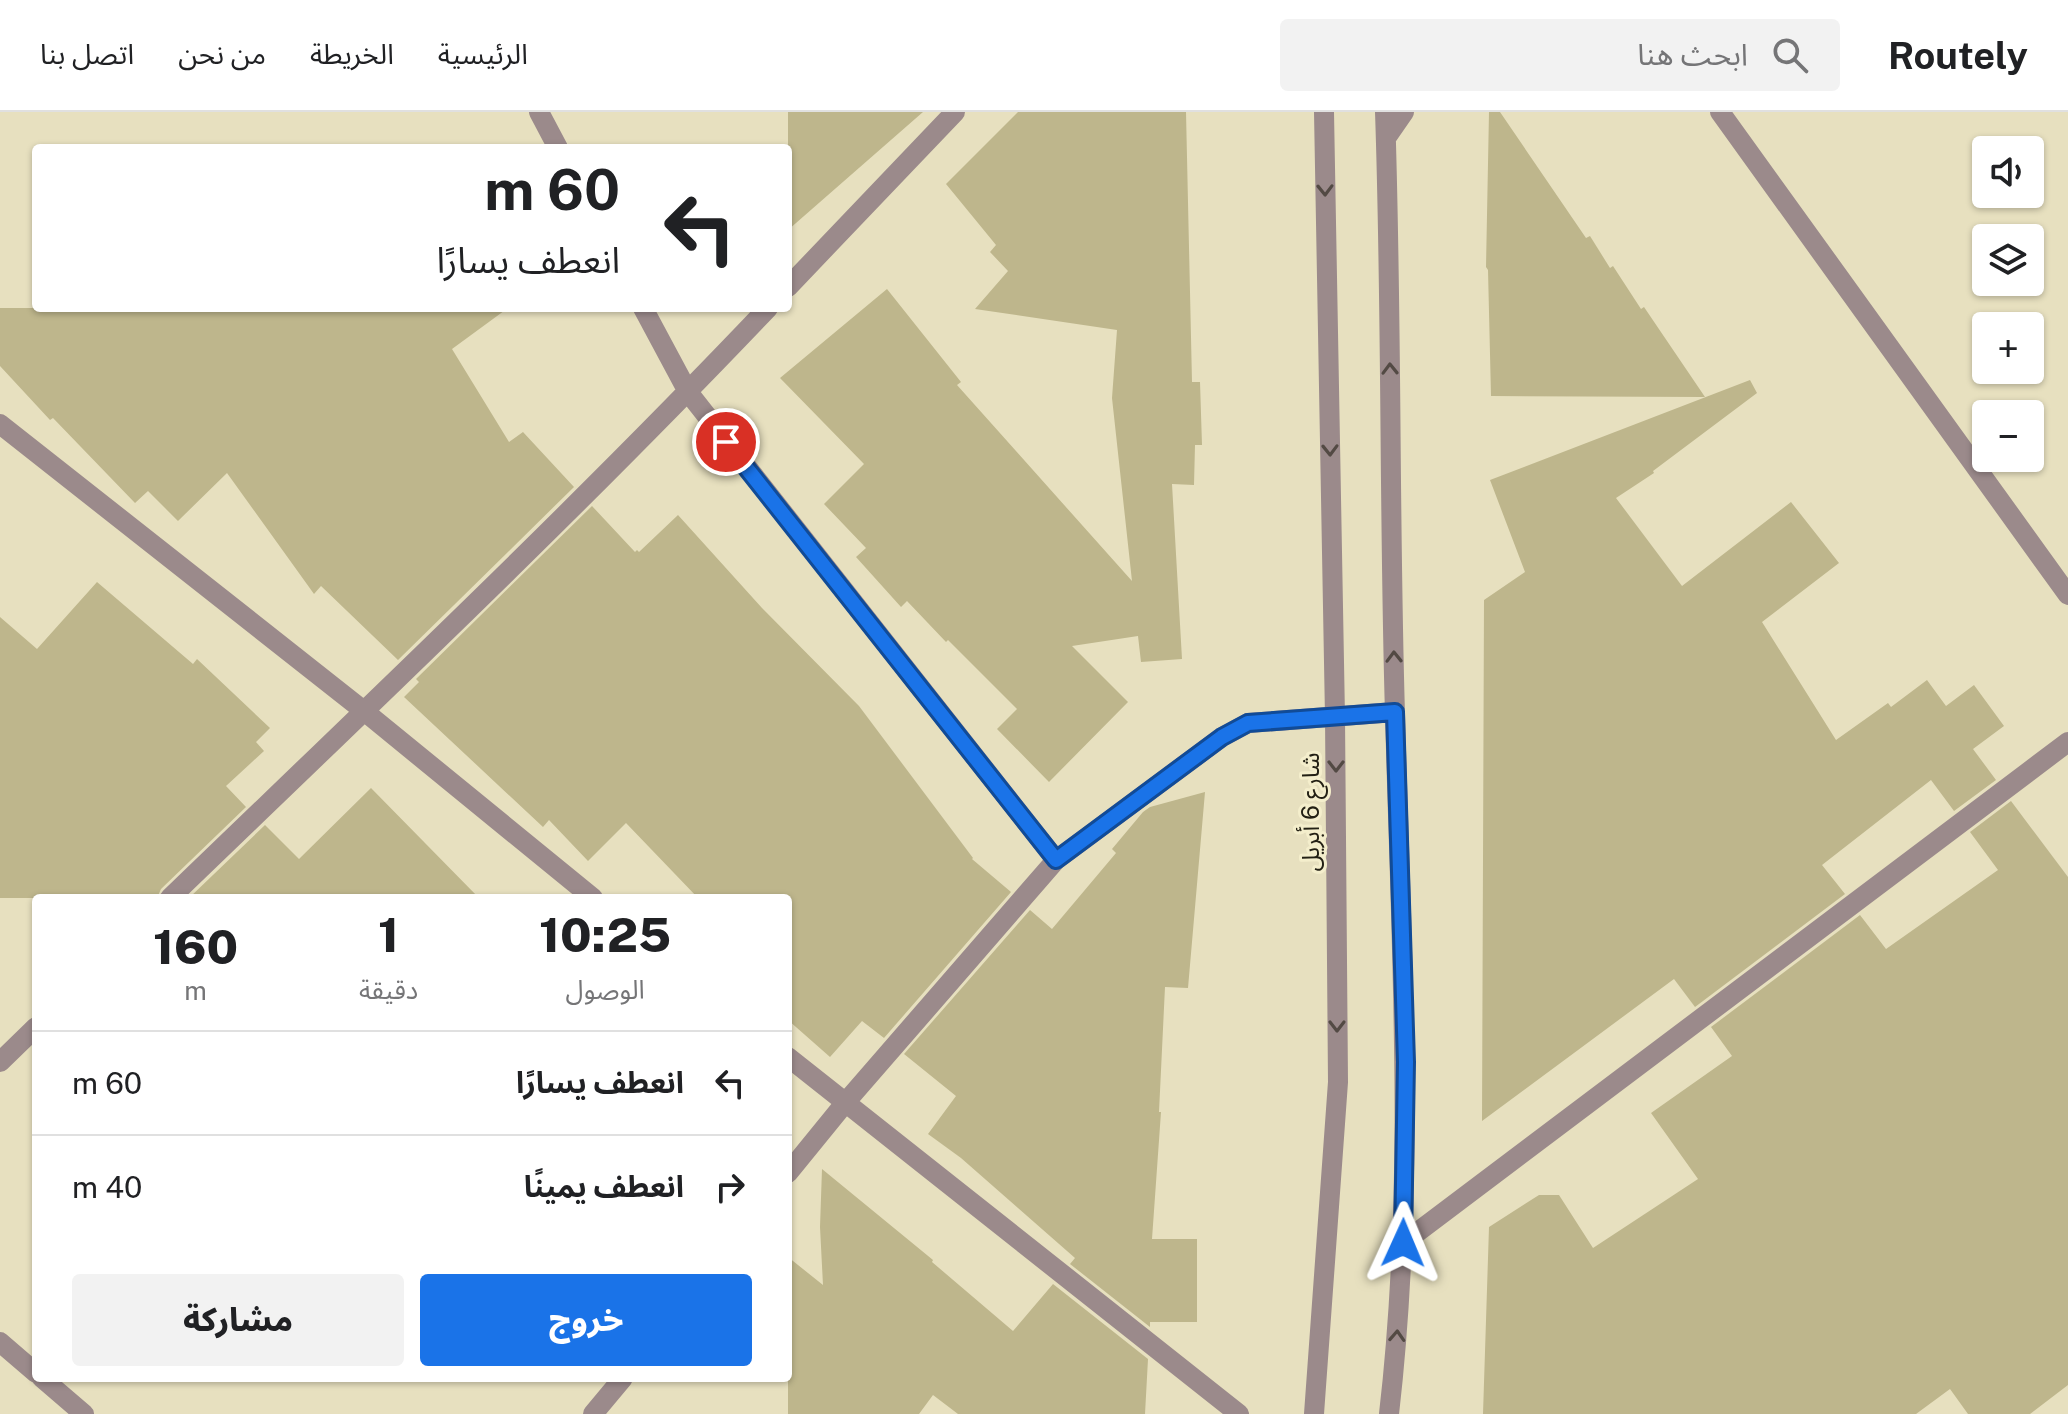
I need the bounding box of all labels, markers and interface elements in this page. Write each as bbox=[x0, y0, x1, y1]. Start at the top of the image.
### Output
search box bbox=[1280, 19, 1840, 91]
icon: search bbox=[1768, 33, 1812, 77]
text: Routely bbox=[1888, 33, 2028, 78]
text: ابحث هنا bbox=[1637, 36, 1748, 72]
text: اتصل بنا bbox=[40, 37, 134, 70]
text: من نحن bbox=[178, 37, 266, 70]
text: الخريطة bbox=[310, 37, 394, 70]
text: الرئيسية bbox=[438, 37, 528, 70]
map controls bbox=[1972, 136, 2044, 472]
button: sound bbox=[1972, 136, 2044, 208]
text: 60 m bbox=[484, 157, 620, 223]
icon: left bbox=[648, 176, 752, 280]
one-way arrow bbox=[1316, 184, 1334, 197]
button: layers bbox=[1972, 224, 2044, 296]
text: انعطف يسارًا bbox=[436, 239, 620, 281]
button: + bbox=[1972, 312, 2044, 384]
one-way arrow bbox=[1381, 362, 1398, 375]
button: − bbox=[1972, 400, 2044, 472]
pin bbox=[692, 408, 760, 476]
icon: arrive bbox=[704, 420, 748, 464]
one-way arrow bbox=[1321, 444, 1339, 457]
one-way arrow bbox=[1385, 650, 1403, 663]
street label: شارع 6 أبريل bbox=[1295, 753, 1328, 871]
one-way arrow bbox=[1327, 760, 1344, 773]
text: 1 bbox=[378, 906, 399, 963]
text: 10:25 bbox=[539, 906, 671, 963]
text: 160 bbox=[153, 918, 238, 975]
text: دقيقة bbox=[359, 974, 418, 1005]
text: الوصول bbox=[566, 974, 645, 1005]
text: m bbox=[184, 975, 207, 1006]
one-way arrow bbox=[1328, 1020, 1346, 1033]
icon: left bbox=[708, 1061, 752, 1105]
text: انعطف يسارًا bbox=[516, 1064, 684, 1100]
text: 60 m bbox=[72, 1065, 142, 1101]
icon: right bbox=[708, 1165, 752, 1209]
text: انعطف يمينًا bbox=[524, 1168, 684, 1204]
text: 40 m bbox=[72, 1169, 142, 1205]
position arrow bbox=[1361, 1201, 1445, 1285]
button: مشاركة bbox=[72, 1274, 404, 1366]
button: خروج bbox=[420, 1274, 752, 1366]
one-way arrow bbox=[1389, 1329, 1406, 1342]

